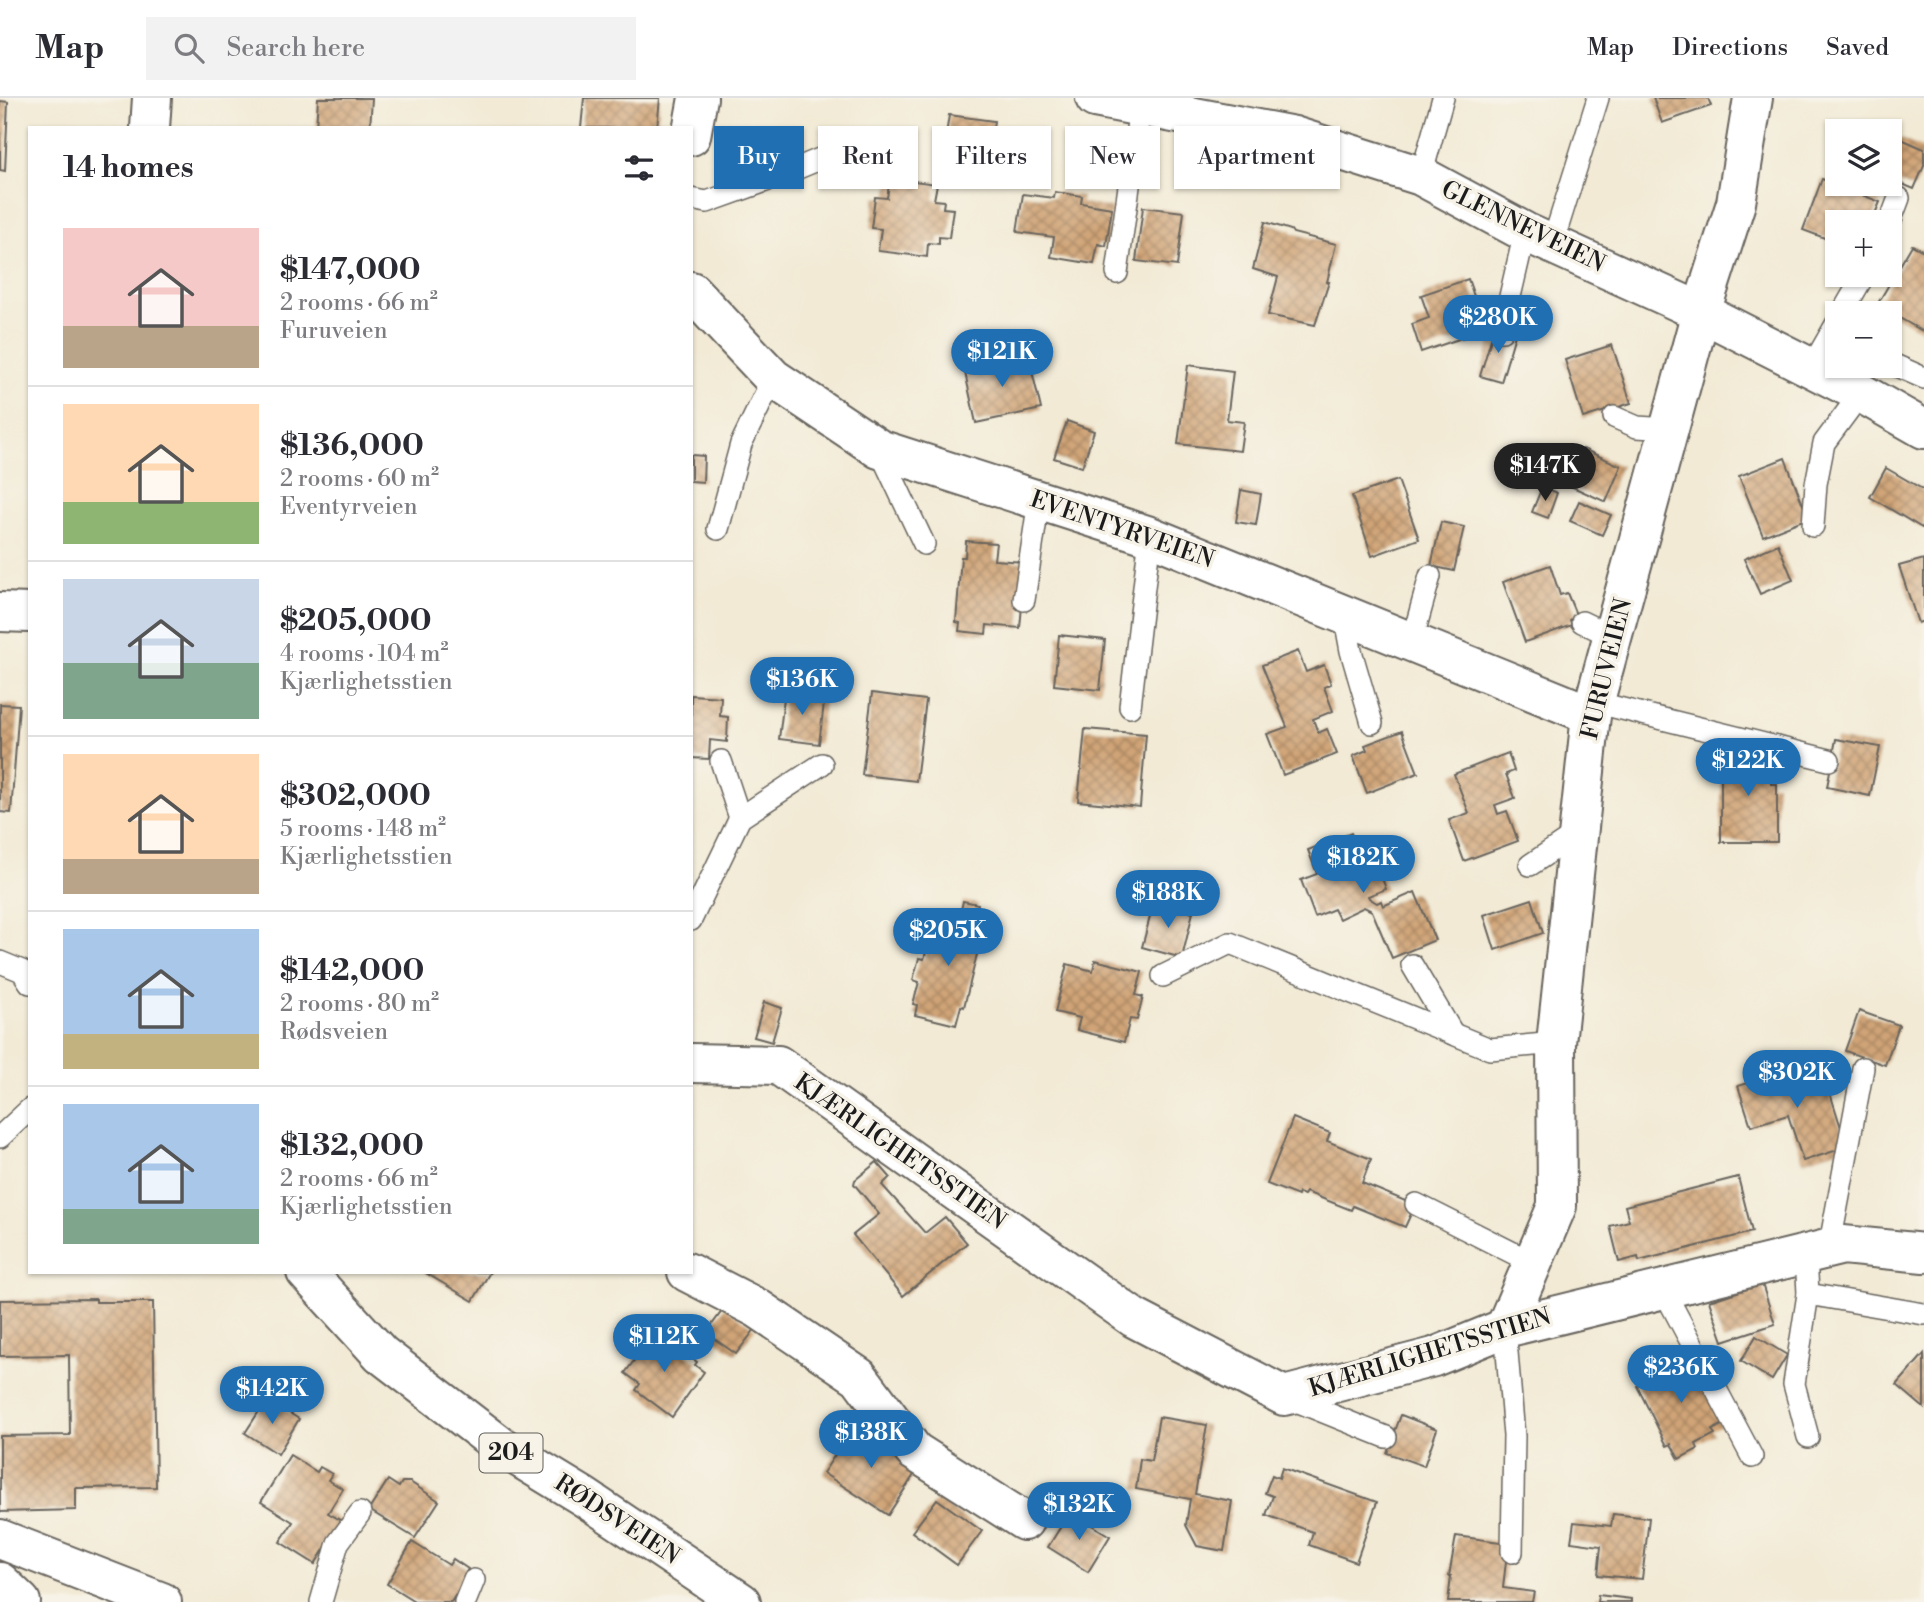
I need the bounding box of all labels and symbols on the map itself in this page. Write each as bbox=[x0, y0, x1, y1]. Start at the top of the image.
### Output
street label: GLENNEVEIEN bbox=[1436, 174, 1610, 280]
pin: $280K bbox=[1449, 296, 1547, 355]
pin: $121K bbox=[953, 330, 1051, 389]
pin: $147K bbox=[1496, 444, 1594, 503]
street label: EVENTYRVEIEN bbox=[1026, 484, 1218, 576]
street label: FURUVEIEN bbox=[1575, 595, 1639, 743]
pin: $136K bbox=[753, 658, 851, 717]
pin: $122K bbox=[1699, 738, 1797, 798]
pin: $182K bbox=[1314, 836, 1412, 895]
pin: $188K bbox=[1119, 870, 1217, 930]
pin: $205K bbox=[899, 908, 997, 968]
pin: $302K bbox=[1748, 1051, 1846, 1110]
street label: KJÆRLIGHETSSTIEN bbox=[788, 1068, 1012, 1237]
street label: KJÆRLIGHETSSTIEN bbox=[1305, 1302, 1555, 1404]
pin: $112K bbox=[615, 1314, 713, 1374]
pin: $236K bbox=[1632, 1346, 1730, 1405]
pin: $142K bbox=[223, 1366, 321, 1426]
pin: $138K bbox=[822, 1410, 920, 1470]
road number: 204 bbox=[480, 1434, 542, 1472]
street label: RØDSVEIEN bbox=[549, 1468, 685, 1572]
pin: $132K bbox=[1030, 1482, 1128, 1542]

